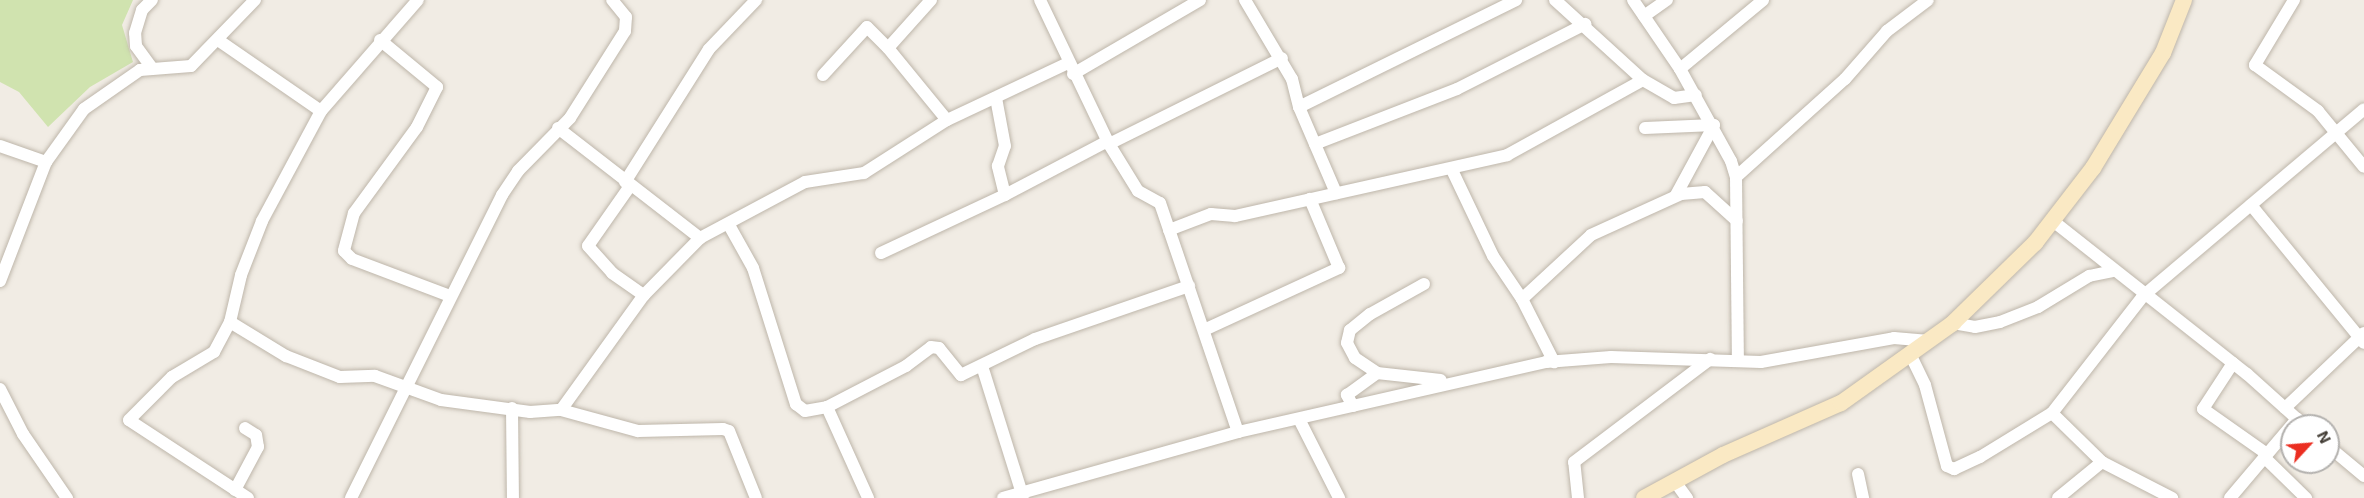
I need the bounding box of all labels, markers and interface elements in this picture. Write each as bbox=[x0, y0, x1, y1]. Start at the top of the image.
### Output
north arrow bbox=[2280, 414, 2340, 474]
text: N bbox=[2314, 427, 2336, 446]

